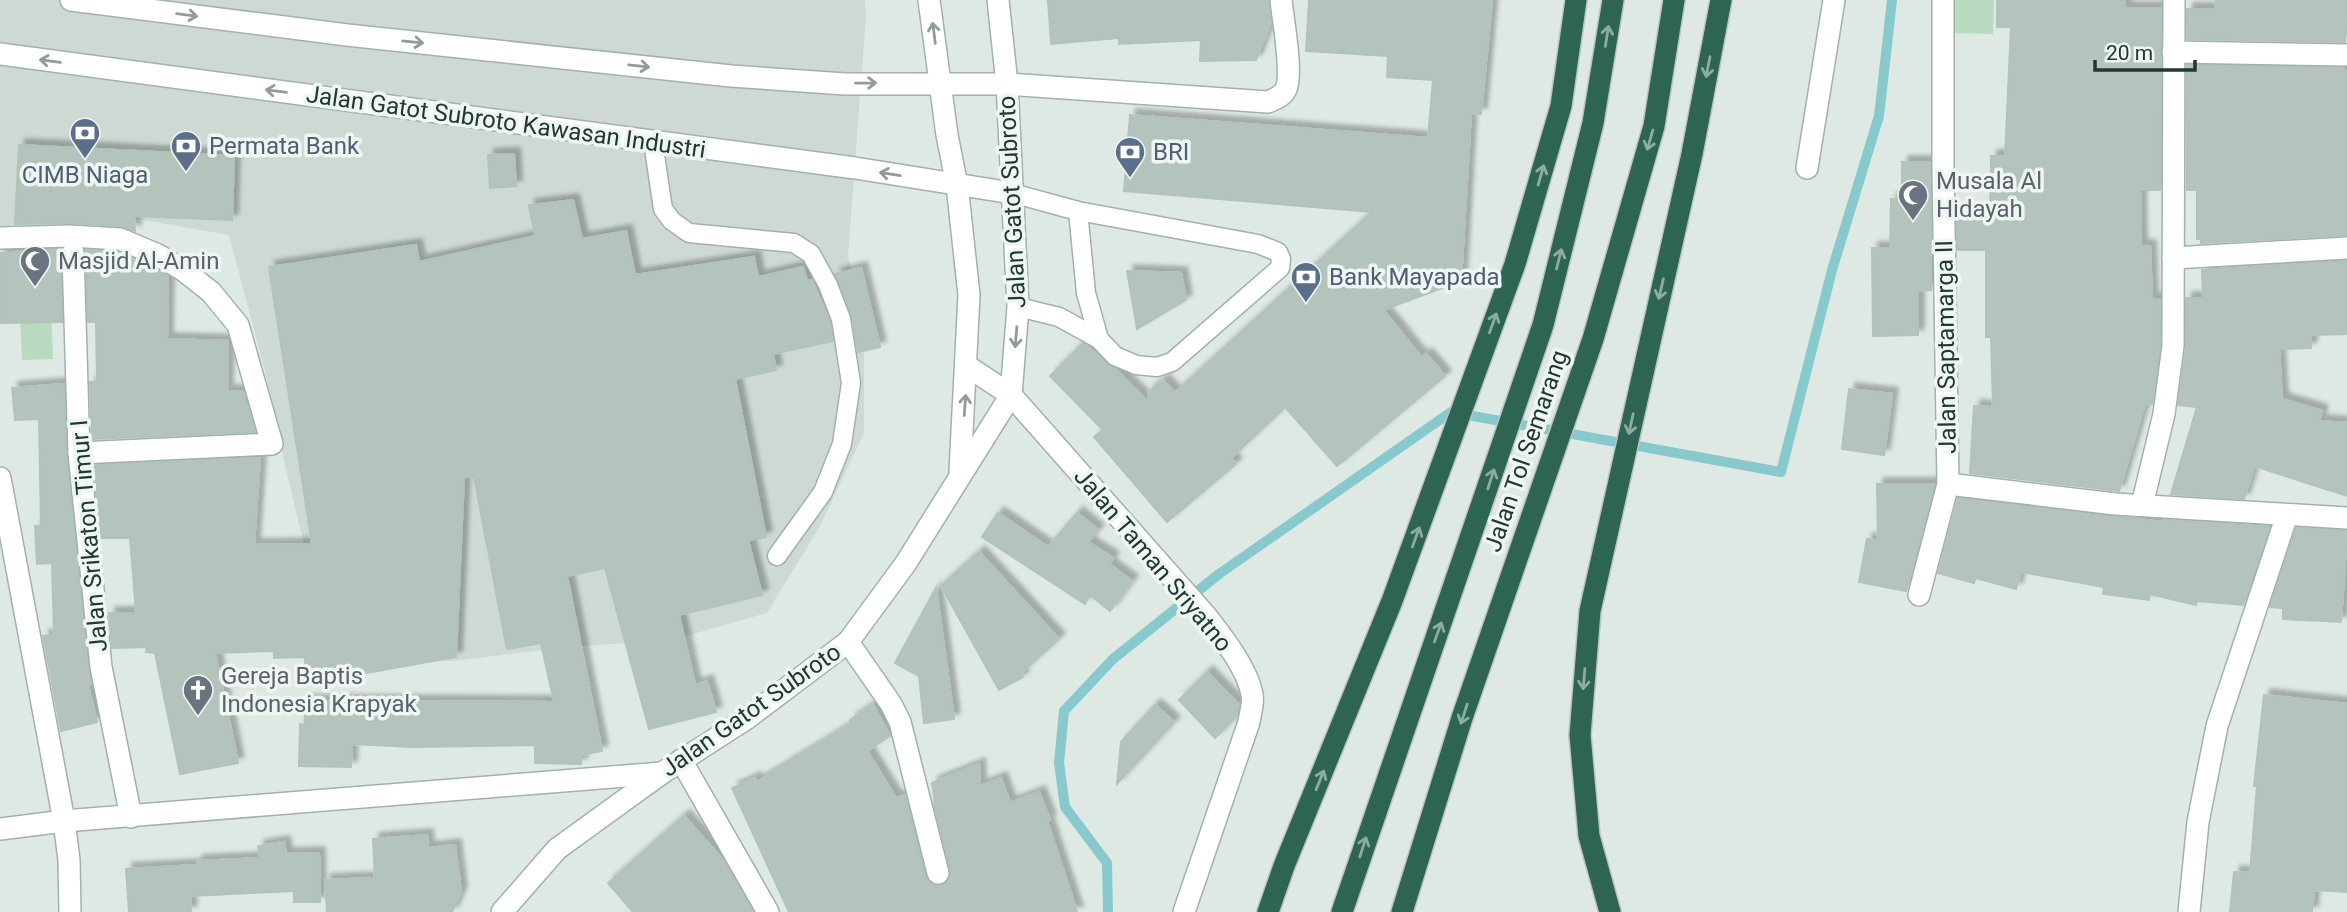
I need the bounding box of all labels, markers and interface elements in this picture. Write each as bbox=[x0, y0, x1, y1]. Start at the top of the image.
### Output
one-way arrow bbox=[175, 8, 198, 21]
one-way arrow bbox=[927, 22, 940, 45]
one-way arrow bbox=[1601, 26, 1614, 48]
scale bar bbox=[2095, 28, 2195, 72]
one-way arrow bbox=[401, 35, 424, 48]
text: 20 m bbox=[2106, 41, 2153, 65]
one-way arrow bbox=[39, 54, 62, 67]
one-way arrow bbox=[1701, 55, 1715, 78]
one-way arrow bbox=[627, 60, 650, 73]
one-way arrow bbox=[854, 77, 877, 90]
street label: Jalan Gatot Subroto Kawasan Industri bbox=[304, 80, 708, 164]
one-way arrow bbox=[265, 85, 288, 98]
street label: Jalan Gatot Subroto bbox=[992, 95, 1032, 309]
bank icon: CIMB Niaga bbox=[68, 116, 102, 160]
one-way arrow bbox=[1643, 128, 1656, 150]
bank icon: Permata Bank bbox=[169, 129, 203, 173]
place label: Permata Bank bbox=[209, 132, 360, 160]
bank icon: BRI bbox=[1113, 135, 1147, 179]
place label: BRI bbox=[1153, 138, 1189, 166]
place label: CIMB Niaga bbox=[22, 161, 148, 189]
one-way arrow bbox=[1535, 164, 1548, 186]
one-way arrow bbox=[879, 167, 902, 180]
place label: Musala Al Hidayah bbox=[1936, 167, 2042, 223]
mosque icon: Musala Al Hidayah bbox=[1896, 178, 1930, 222]
street label: Jalan Saptamarga II bbox=[1930, 240, 1962, 454]
mosque icon: Masjid Al-Amin bbox=[18, 244, 52, 288]
place label: Masjid Al-Amin bbox=[58, 247, 219, 275]
one-way arrow bbox=[1553, 248, 1566, 271]
bank icon: Bank Mayapada bbox=[1289, 260, 1323, 304]
place label: Bank Mayapada bbox=[1329, 263, 1500, 291]
one-way arrow bbox=[1653, 278, 1666, 300]
one-way arrow bbox=[1488, 313, 1501, 335]
one-way arrow bbox=[1009, 325, 1022, 348]
street label: Jalan Tol Semarang bbox=[1478, 347, 1574, 555]
one-way arrow bbox=[958, 394, 971, 417]
one-way arrow bbox=[1623, 412, 1637, 435]
street label: Jalan Srikaton Timur I bbox=[65, 419, 113, 653]
street label: Jalan Taman Sriyatno bbox=[1068, 463, 1238, 657]
one-way arrow bbox=[1485, 468, 1498, 490]
one-way arrow bbox=[1410, 527, 1423, 548]
one-way arrow bbox=[1433, 622, 1445, 644]
street label: Jalan Gatot Subroto bbox=[656, 638, 846, 782]
place label: Gereja Baptis Indonesia Krapyak bbox=[221, 662, 418, 718]
one-way arrow bbox=[1577, 667, 1590, 689]
church icon: Gereja Baptis Indonesia Krapyak bbox=[181, 673, 215, 717]
one-way arrow bbox=[1456, 702, 1469, 724]
one-way arrow bbox=[1314, 769, 1327, 791]
one-way arrow bbox=[1357, 836, 1370, 858]

